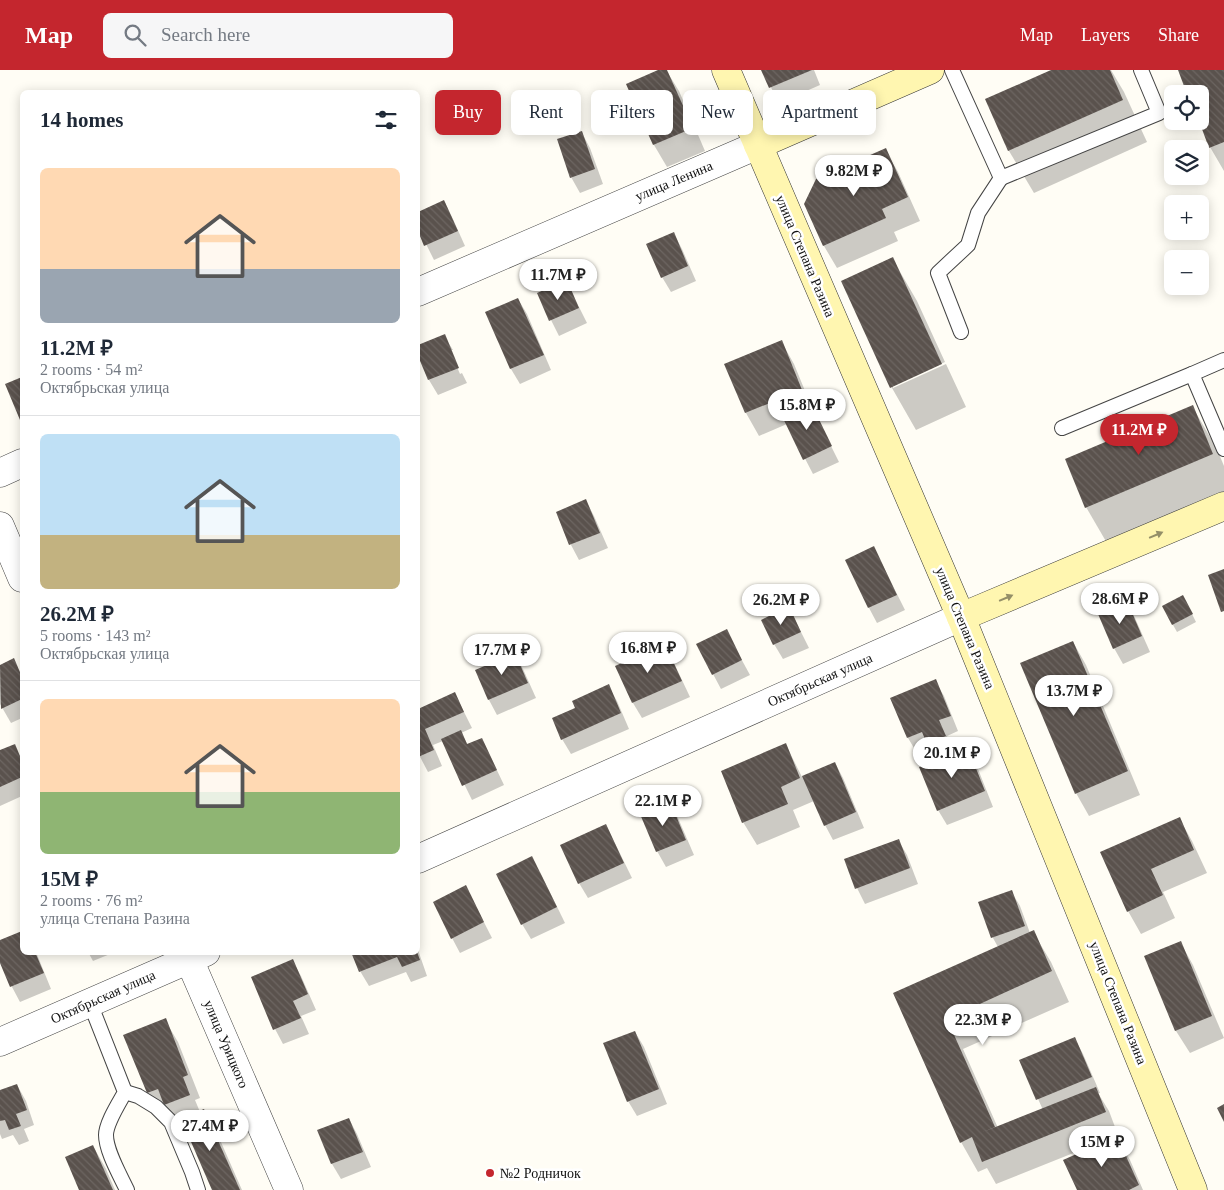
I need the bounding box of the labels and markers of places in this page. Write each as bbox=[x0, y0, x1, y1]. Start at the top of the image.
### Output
pin: 9.82M ₽ bbox=[808, 154, 900, 197]
pin: 11.7M ₽ bbox=[512, 258, 604, 301]
pin: 15.8M ₽ bbox=[761, 388, 853, 431]
pin: 11.2M ₽ bbox=[1093, 414, 1185, 456]
pin: 28.6M ₽ bbox=[1074, 582, 1166, 625]
pin: 26.2M ₽ bbox=[735, 584, 827, 626]
pin: 16.8M ₽ bbox=[602, 632, 694, 674]
pin: 17.7M ₽ bbox=[456, 634, 548, 676]
pin: 13.7M ₽ bbox=[1028, 674, 1120, 717]
pin: 20.1M ₽ bbox=[906, 736, 998, 779]
pin: 22.1M ₽ bbox=[617, 784, 709, 827]
pin: 22.3M ₽ bbox=[937, 1004, 1029, 1046]
pin: 27.4M ₽ bbox=[164, 1110, 256, 1152]
pin: 15M ₽ bbox=[1067, 1126, 1137, 1168]
place label: №2 Родничок bbox=[500, 1166, 581, 1181]
marker: №2 Родничок bbox=[484, 1167, 496, 1179]

